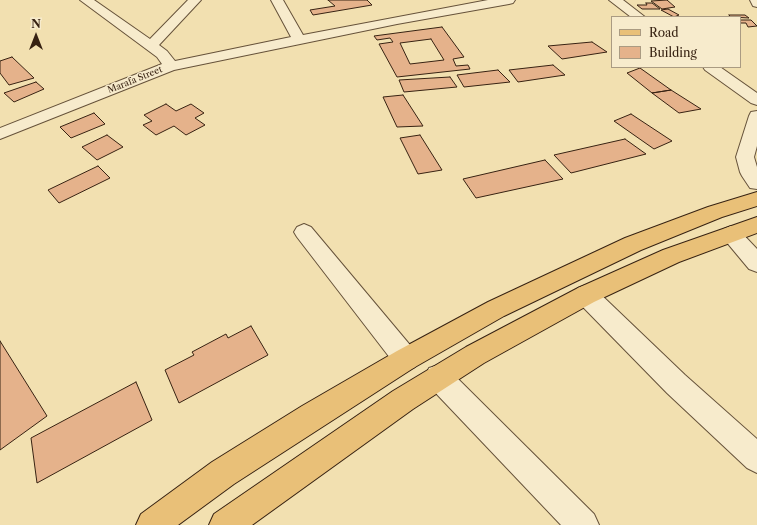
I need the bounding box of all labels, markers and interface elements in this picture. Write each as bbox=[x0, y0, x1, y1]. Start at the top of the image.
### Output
north arrow bbox=[16, 16, 56, 56]
legend bbox=[611, 16, 741, 68]
text: N bbox=[31, 17, 41, 31]
text: Road bbox=[649, 25, 679, 40]
text: Building bbox=[649, 45, 697, 60]
street label: Marafa Street bbox=[106, 64, 164, 96]

